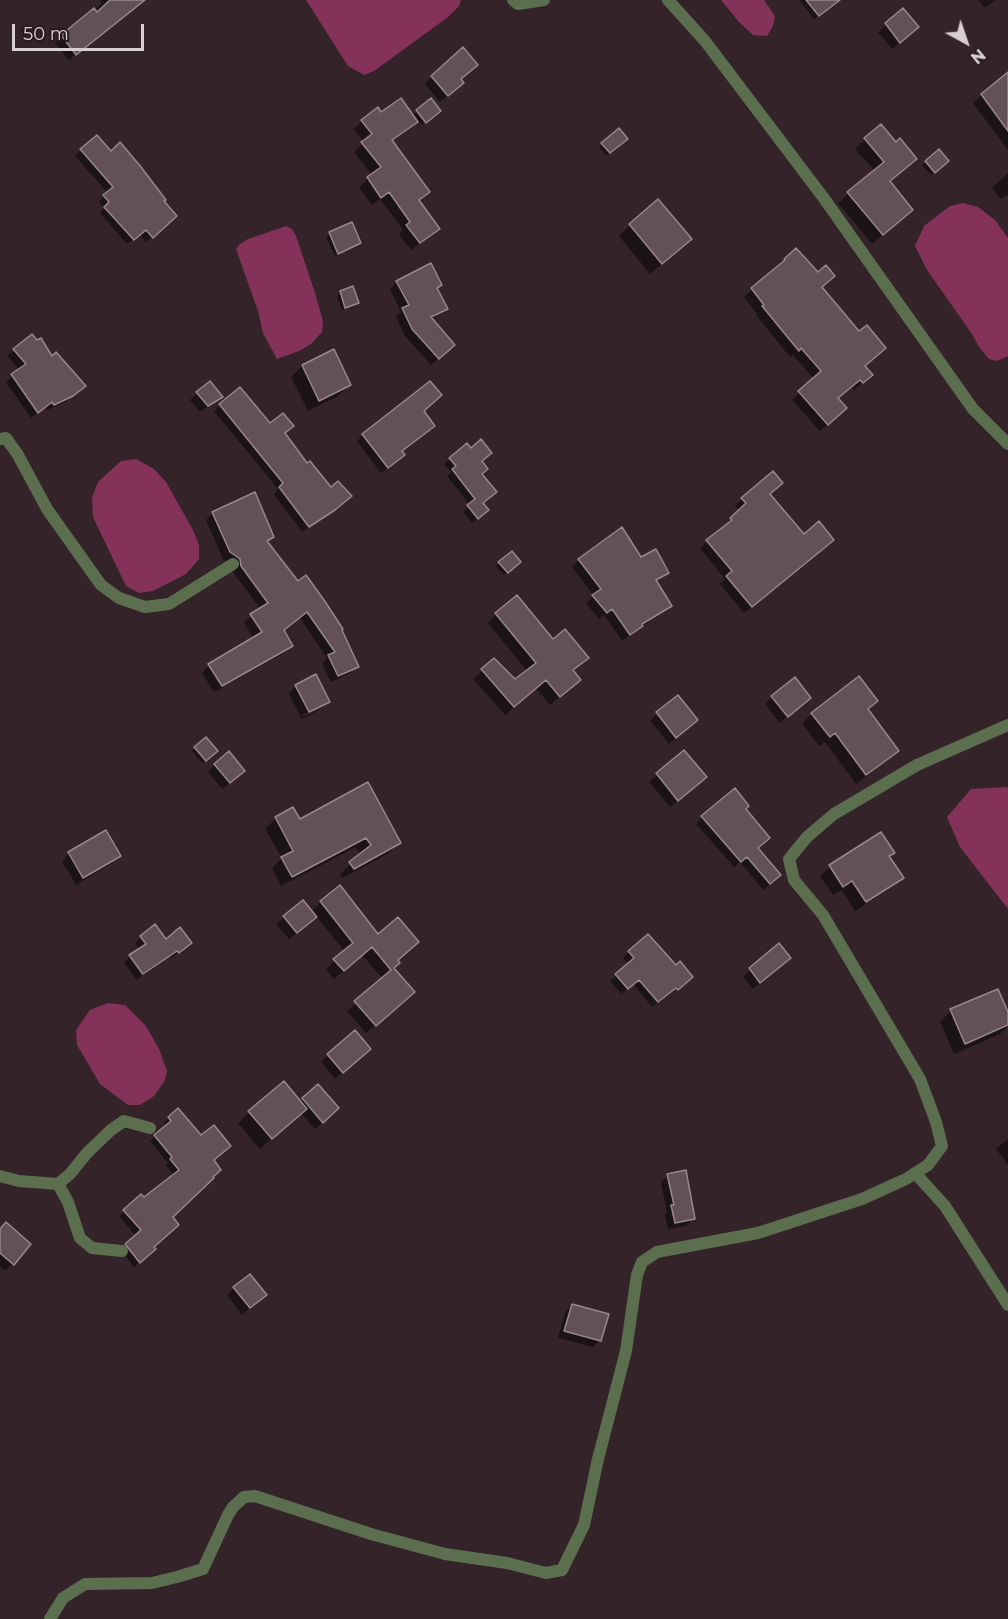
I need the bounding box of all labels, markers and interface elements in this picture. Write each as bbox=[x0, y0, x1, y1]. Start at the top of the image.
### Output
scale bar bbox=[15, 12, 147, 50]
north arrow bbox=[936, 12, 996, 72]
text: 50 m bbox=[23, 23, 69, 45]
text: N bbox=[967, 45, 989, 68]

